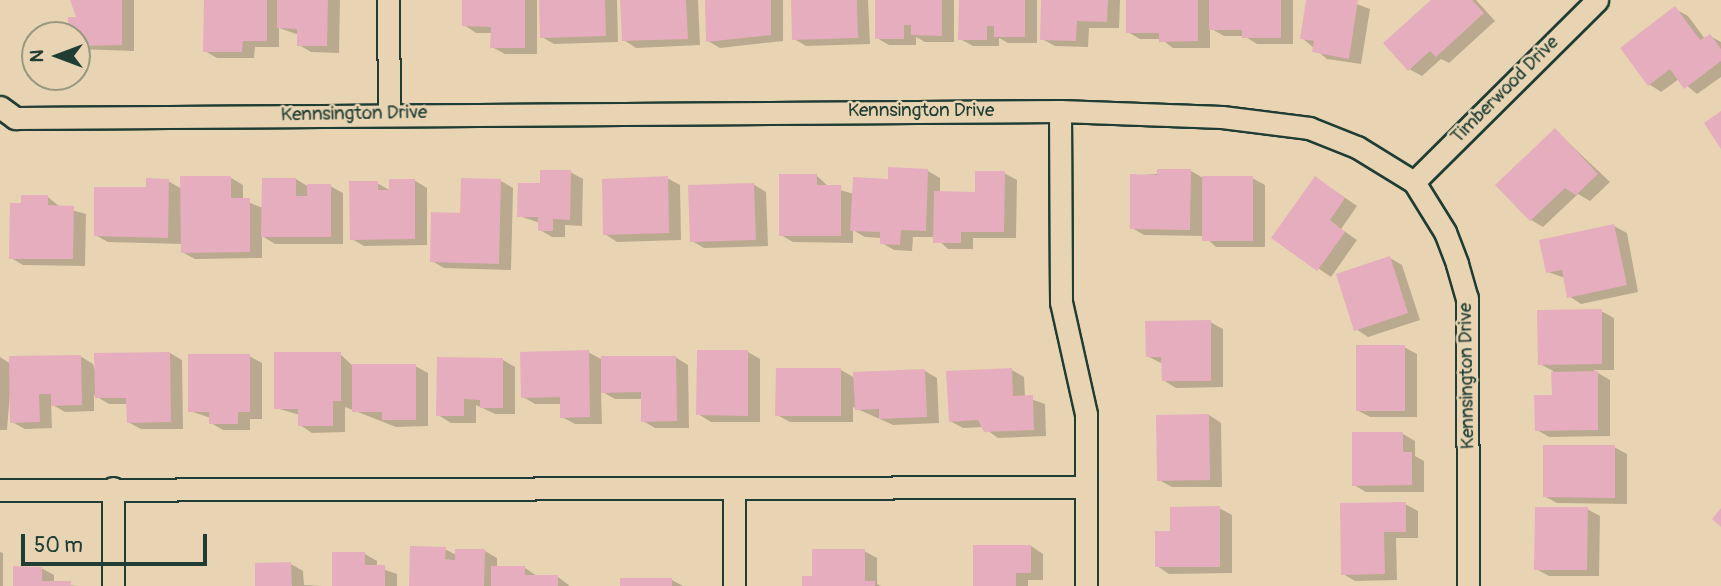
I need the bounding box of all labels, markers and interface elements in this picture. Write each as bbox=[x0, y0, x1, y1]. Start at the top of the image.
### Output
north arrow bbox=[21, 21, 91, 91]
street label: Timberwood Drive bbox=[1446, 31, 1564, 149]
text: N bbox=[25, 50, 49, 62]
street label: Kennsington Drive bbox=[848, 100, 994, 122]
street label: Kennsington Drive bbox=[280, 101, 428, 127]
street label: Kennsington Drive bbox=[1454, 302, 1480, 450]
scale bar bbox=[24, 520, 210, 564]
text: 50 m bbox=[34, 532, 83, 559]

